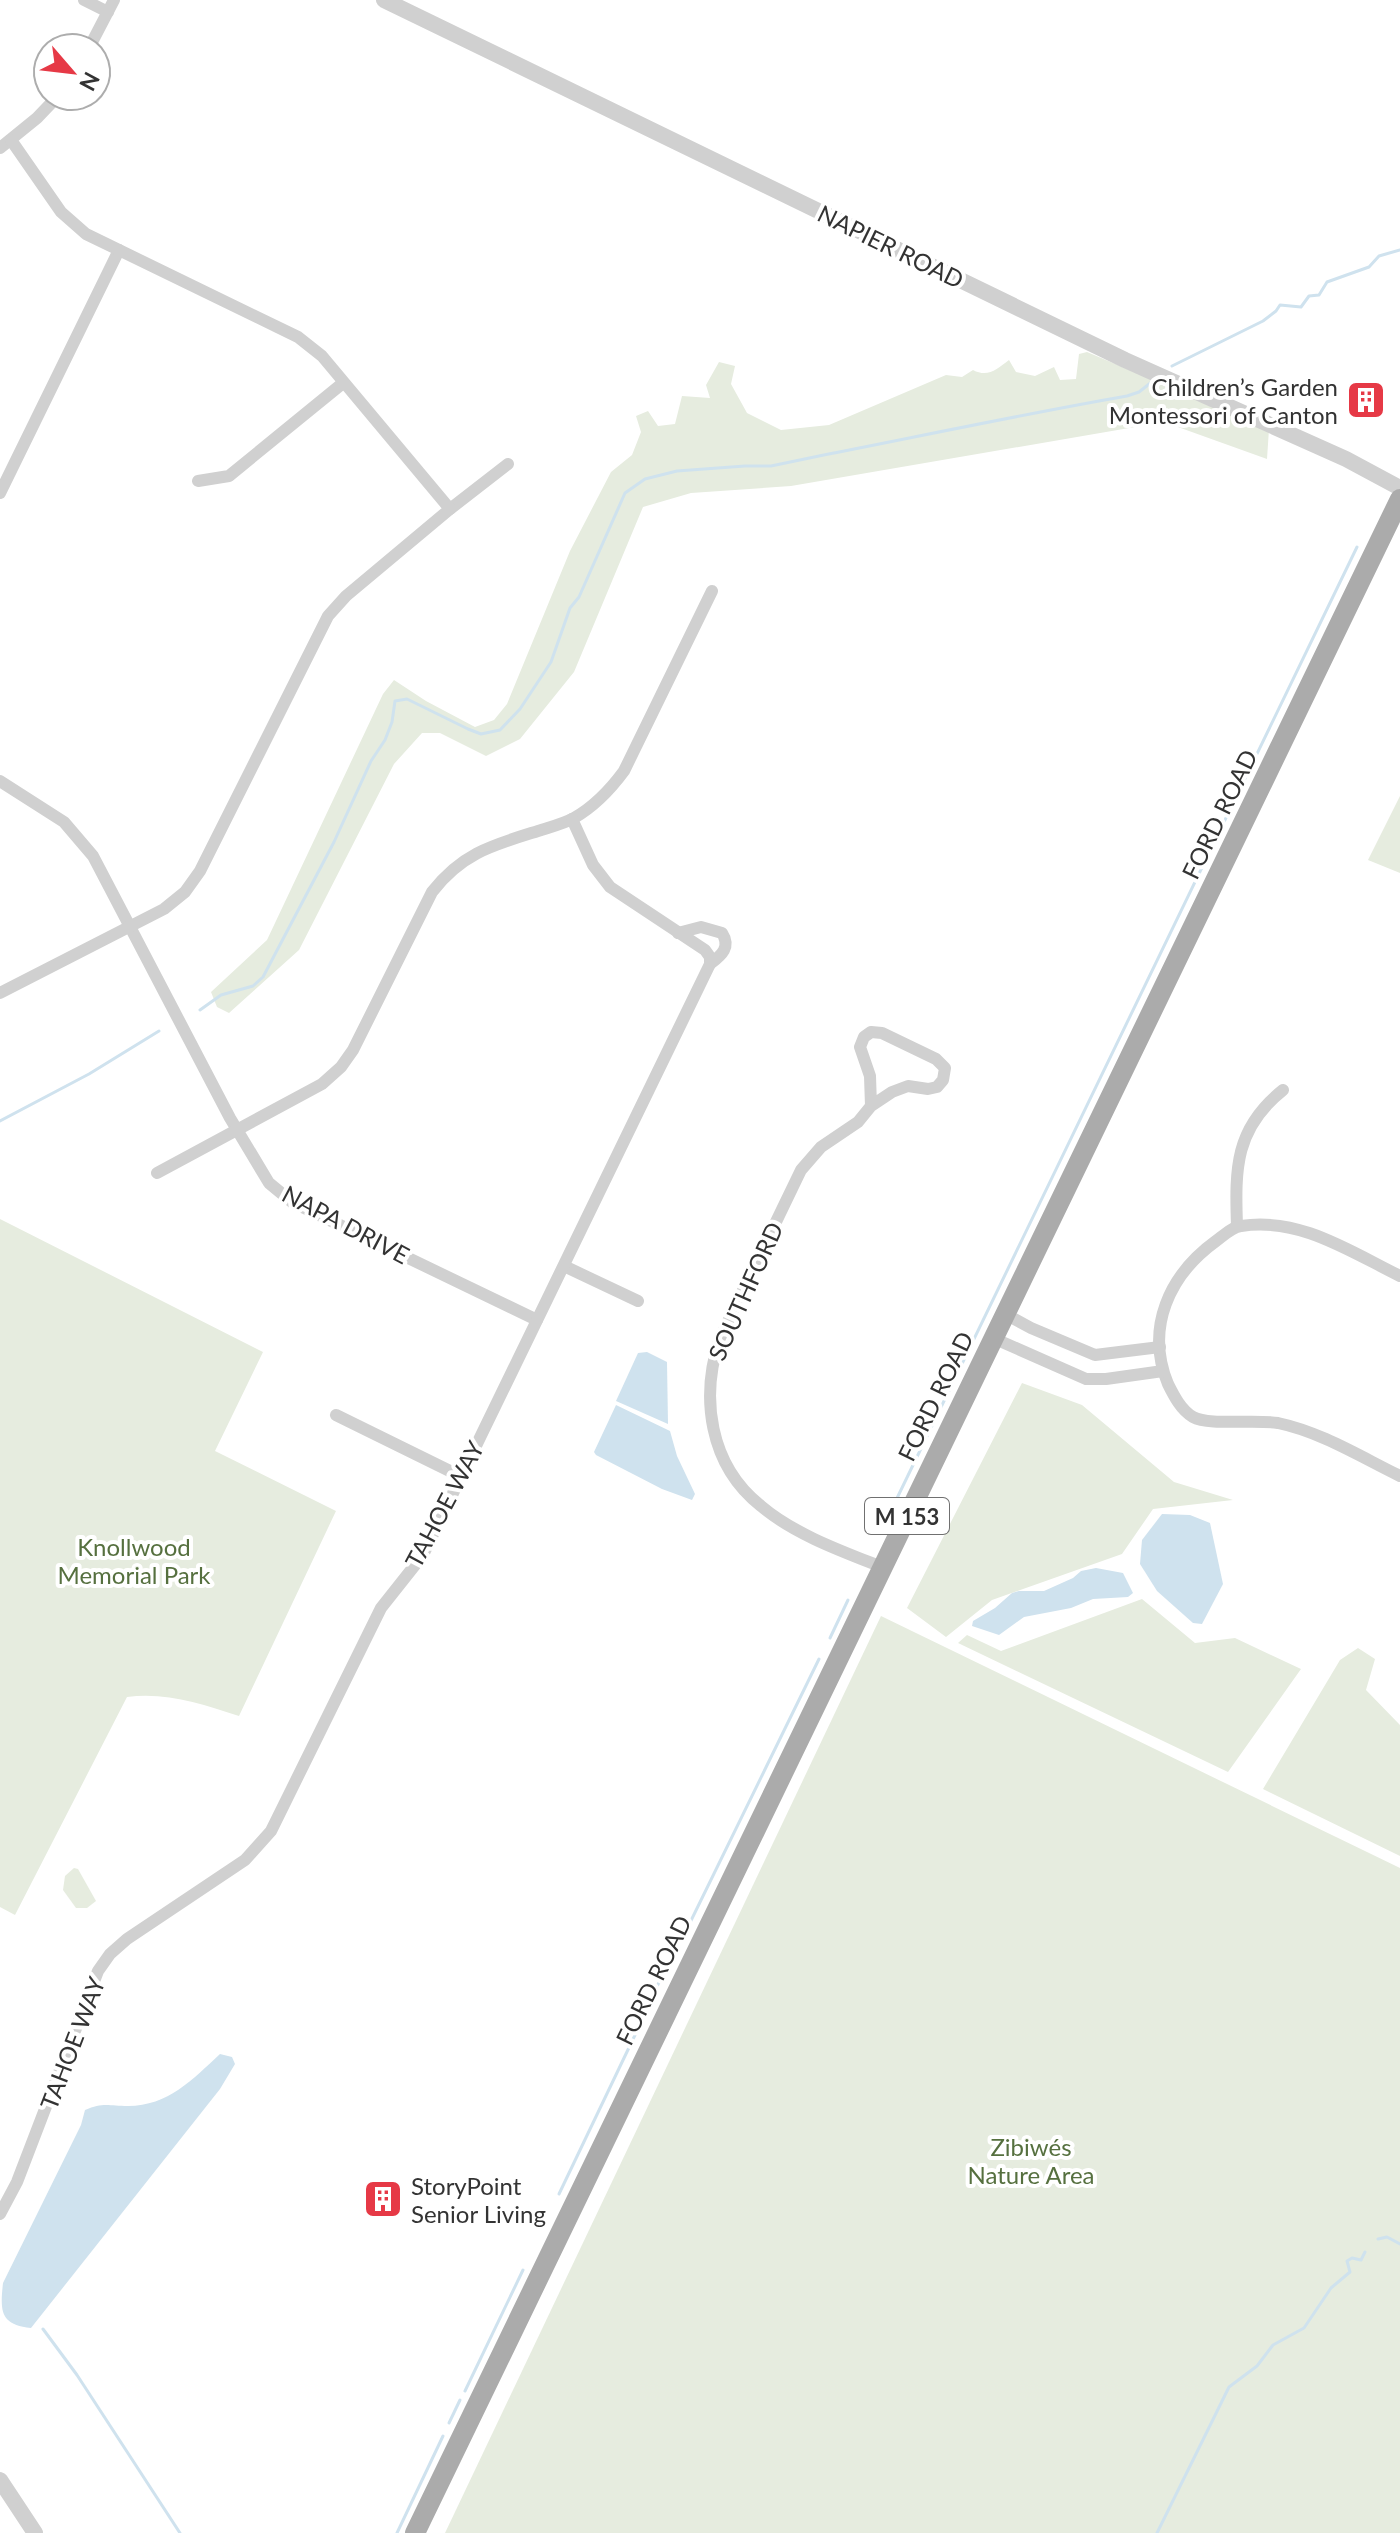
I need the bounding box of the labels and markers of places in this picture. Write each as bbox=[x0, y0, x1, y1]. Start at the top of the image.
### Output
place label: Children’s Garden Montessori of Canton bbox=[1109, 372, 1338, 429]
building icon: Children’s Garden Montessori of Canton bbox=[1345, 379, 1387, 421]
place label: StoryPoint Senior Living bbox=[411, 2171, 546, 2228]
building icon: StoryPoint Senior Living bbox=[362, 2178, 404, 2220]

